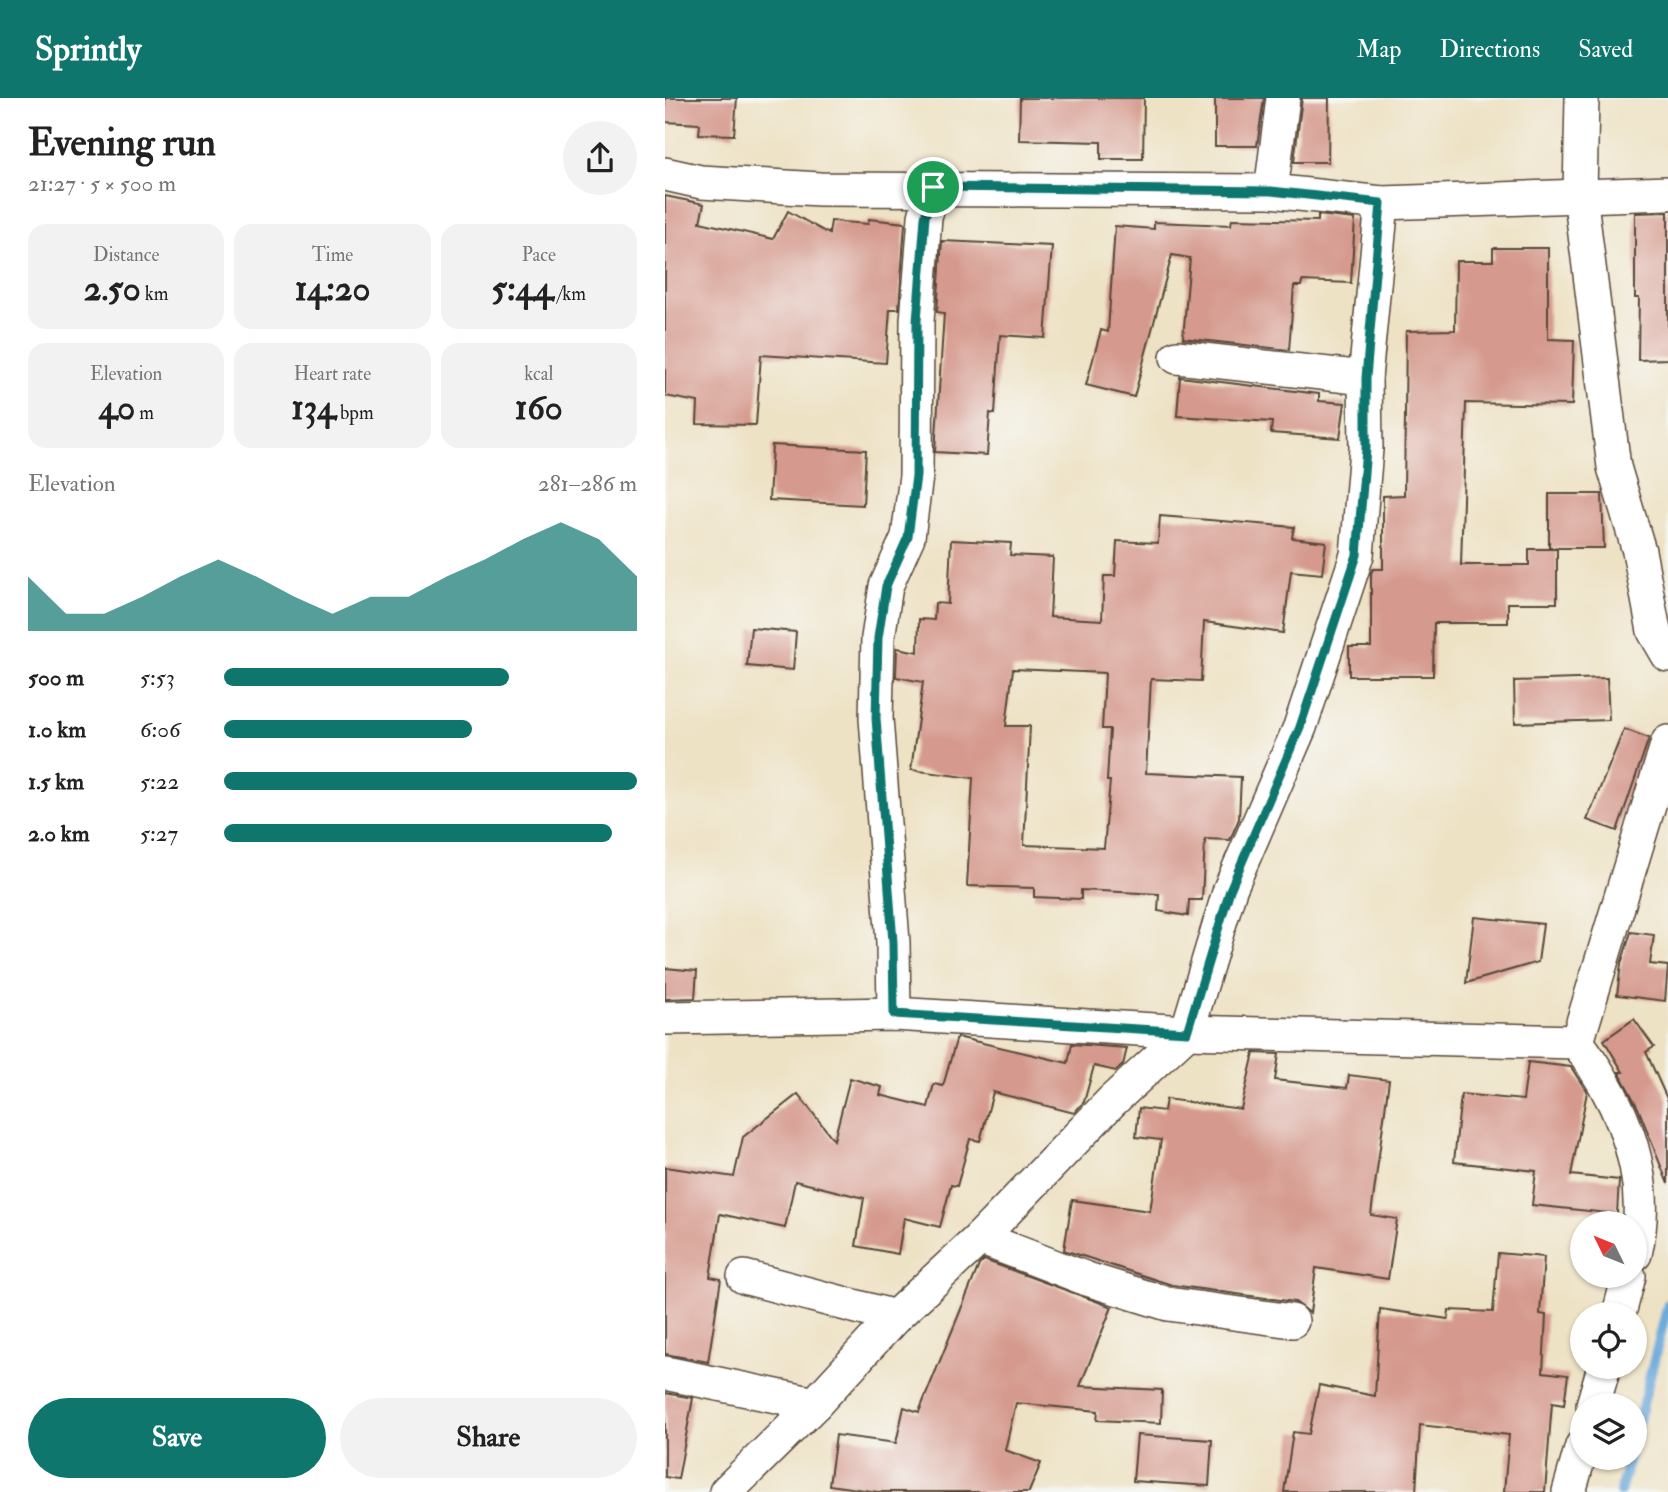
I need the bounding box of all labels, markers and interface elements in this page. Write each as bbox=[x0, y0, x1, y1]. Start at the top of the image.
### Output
text: Sprintly bbox=[35, 29, 141, 70]
text: Map bbox=[1356, 34, 1401, 65]
text: Directions bbox=[1439, 34, 1540, 65]
text: Saved bbox=[1578, 34, 1633, 65]
text: Evening run bbox=[28, 119, 216, 167]
button: share bbox=[563, 121, 637, 195]
pin bbox=[903, 157, 963, 217]
icon: arrive bbox=[914, 168, 952, 206]
text: 21:27 · 5 × 500 m bbox=[28, 169, 176, 198]
text: Distance bbox=[93, 243, 159, 267]
text: Time bbox=[312, 243, 353, 267]
text: Pace bbox=[522, 243, 556, 267]
text: 2.50 bbox=[84, 267, 141, 311]
text: 14:20 bbox=[295, 267, 370, 311]
text: 5:44 bbox=[492, 267, 553, 311]
text: km bbox=[141, 282, 169, 306]
text: /km bbox=[553, 282, 586, 306]
text: Elevation bbox=[90, 362, 162, 386]
text: Heart rate bbox=[294, 362, 371, 386]
text: kcal bbox=[524, 362, 553, 386]
text: 40 bbox=[98, 386, 135, 430]
text: 134 bbox=[291, 386, 336, 430]
text: 160 bbox=[515, 386, 563, 430]
text: m bbox=[135, 401, 154, 425]
text: bpm bbox=[336, 401, 374, 425]
text: Elevation bbox=[28, 469, 116, 498]
text: 281–286 m bbox=[538, 469, 637, 498]
text: 500 m bbox=[28, 663, 84, 692]
text: 5:53 bbox=[140, 663, 175, 692]
text: 1.0 km bbox=[28, 715, 86, 744]
text: 6:06 bbox=[140, 715, 181, 744]
text: 1.5 km bbox=[28, 767, 84, 796]
text: 5:22 bbox=[140, 767, 179, 796]
text: 2.0 km bbox=[28, 819, 90, 848]
text: 5:27 bbox=[140, 819, 178, 848]
north arrow bbox=[1570, 1211, 1647, 1288]
map controls bbox=[1570, 1211, 1647, 1470]
button: locate bbox=[1570, 1302, 1647, 1379]
button: layers bbox=[1570, 1393, 1647, 1470]
button: Save bbox=[28, 1398, 326, 1478]
button: Share bbox=[340, 1398, 637, 1478]

